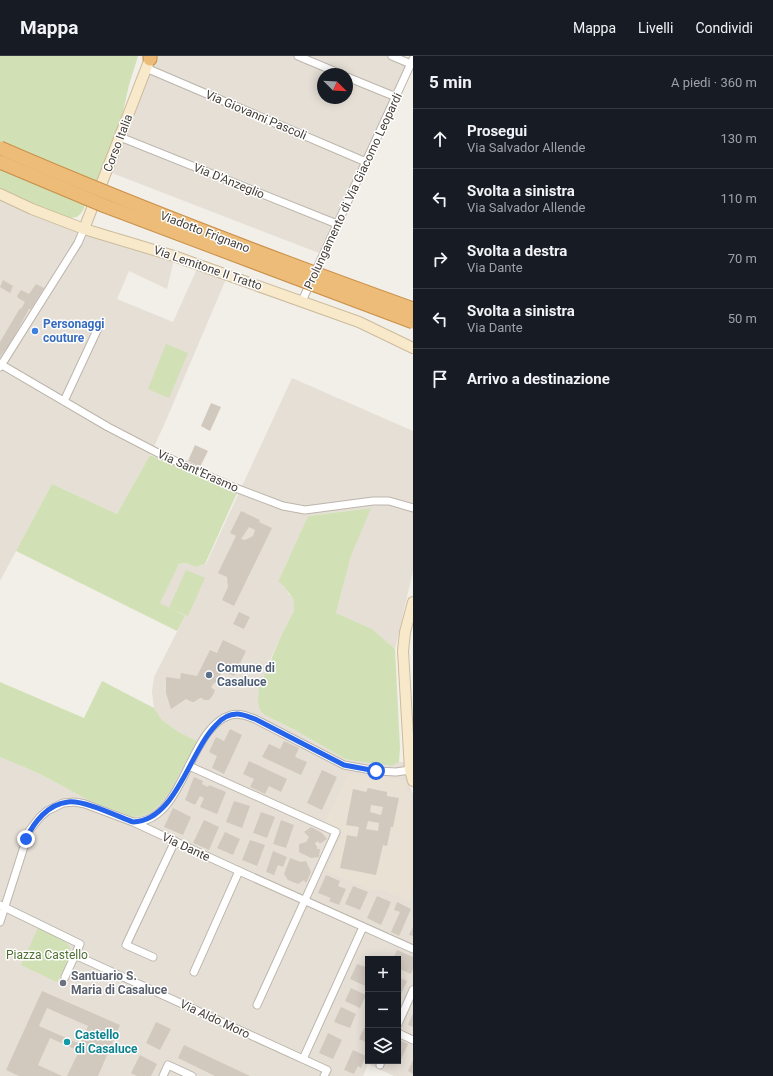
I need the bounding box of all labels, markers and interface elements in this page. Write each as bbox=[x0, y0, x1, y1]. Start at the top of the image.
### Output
text: Mappa bbox=[20, 16, 78, 39]
text: Mappa bbox=[573, 20, 616, 36]
text: Livelli bbox=[638, 20, 673, 36]
text: Condividi bbox=[695, 20, 753, 36]
north arrow bbox=[317, 68, 353, 104]
text: 5 min bbox=[429, 72, 472, 92]
text: A piedi · 360 m bbox=[671, 75, 757, 90]
street label: Via Giovanni Pascoli bbox=[203, 87, 309, 143]
street label: Prolungamento di Via Giacomo Leopardi bbox=[301, 90, 405, 292]
street label: Corso Italia bbox=[101, 112, 135, 174]
text: Prosegui bbox=[467, 122, 527, 140]
icon: ahead bbox=[429, 128, 451, 150]
text: 130 m bbox=[720, 131, 757, 146]
text: Via Salvador Allende bbox=[467, 140, 585, 155]
street label: Via D'Anzeglio bbox=[191, 160, 267, 202]
text: Svolta a sinistra bbox=[467, 182, 575, 200]
icon: left bbox=[429, 188, 451, 210]
text: 110 m bbox=[720, 191, 757, 206]
text: Via Salvador Allende bbox=[467, 200, 585, 215]
street label: Viadotto Frignano bbox=[158, 208, 252, 256]
text: Svolta a destra bbox=[467, 242, 567, 260]
street label: Via Lemitone II Tratto bbox=[152, 243, 264, 293]
icon: right bbox=[429, 248, 451, 270]
text: 70 m bbox=[728, 251, 757, 266]
text: Via Dante bbox=[467, 260, 523, 275]
text: Svolta a sinistra bbox=[467, 302, 575, 320]
icon: left bbox=[429, 308, 451, 330]
text: 50 m bbox=[728, 311, 757, 326]
place label: Personaggi couture bbox=[43, 317, 105, 345]
text: Via Dante bbox=[467, 320, 523, 335]
marker: Personaggi couture bbox=[30, 326, 40, 336]
icon: arrive bbox=[429, 368, 451, 390]
text: Arrivo a destinazione bbox=[467, 370, 610, 388]
street label: Via Sant'Erasmo bbox=[155, 447, 241, 495]
place label: Comune di Casaluce bbox=[217, 661, 275, 689]
marker: Comune di Casaluce bbox=[204, 670, 214, 680]
route start bbox=[367, 762, 385, 780]
route end bbox=[17, 830, 35, 848]
street label: Via Dante bbox=[160, 830, 212, 864]
park label: Piazza Castello bbox=[6, 948, 88, 962]
map controls bbox=[365, 956, 401, 1064]
button: + bbox=[365, 956, 401, 992]
place label: Santuario S. Maria di Casaluce bbox=[71, 969, 168, 997]
marker: Santuario S. Maria di Casaluce bbox=[58, 978, 68, 988]
button: − bbox=[365, 992, 401, 1028]
street label: Via Aldo Moro bbox=[178, 997, 252, 1041]
place label: Castello di Casaluce bbox=[75, 1028, 138, 1056]
button: layers bbox=[365, 1028, 401, 1064]
marker: Castello di Casaluce bbox=[62, 1037, 72, 1047]

